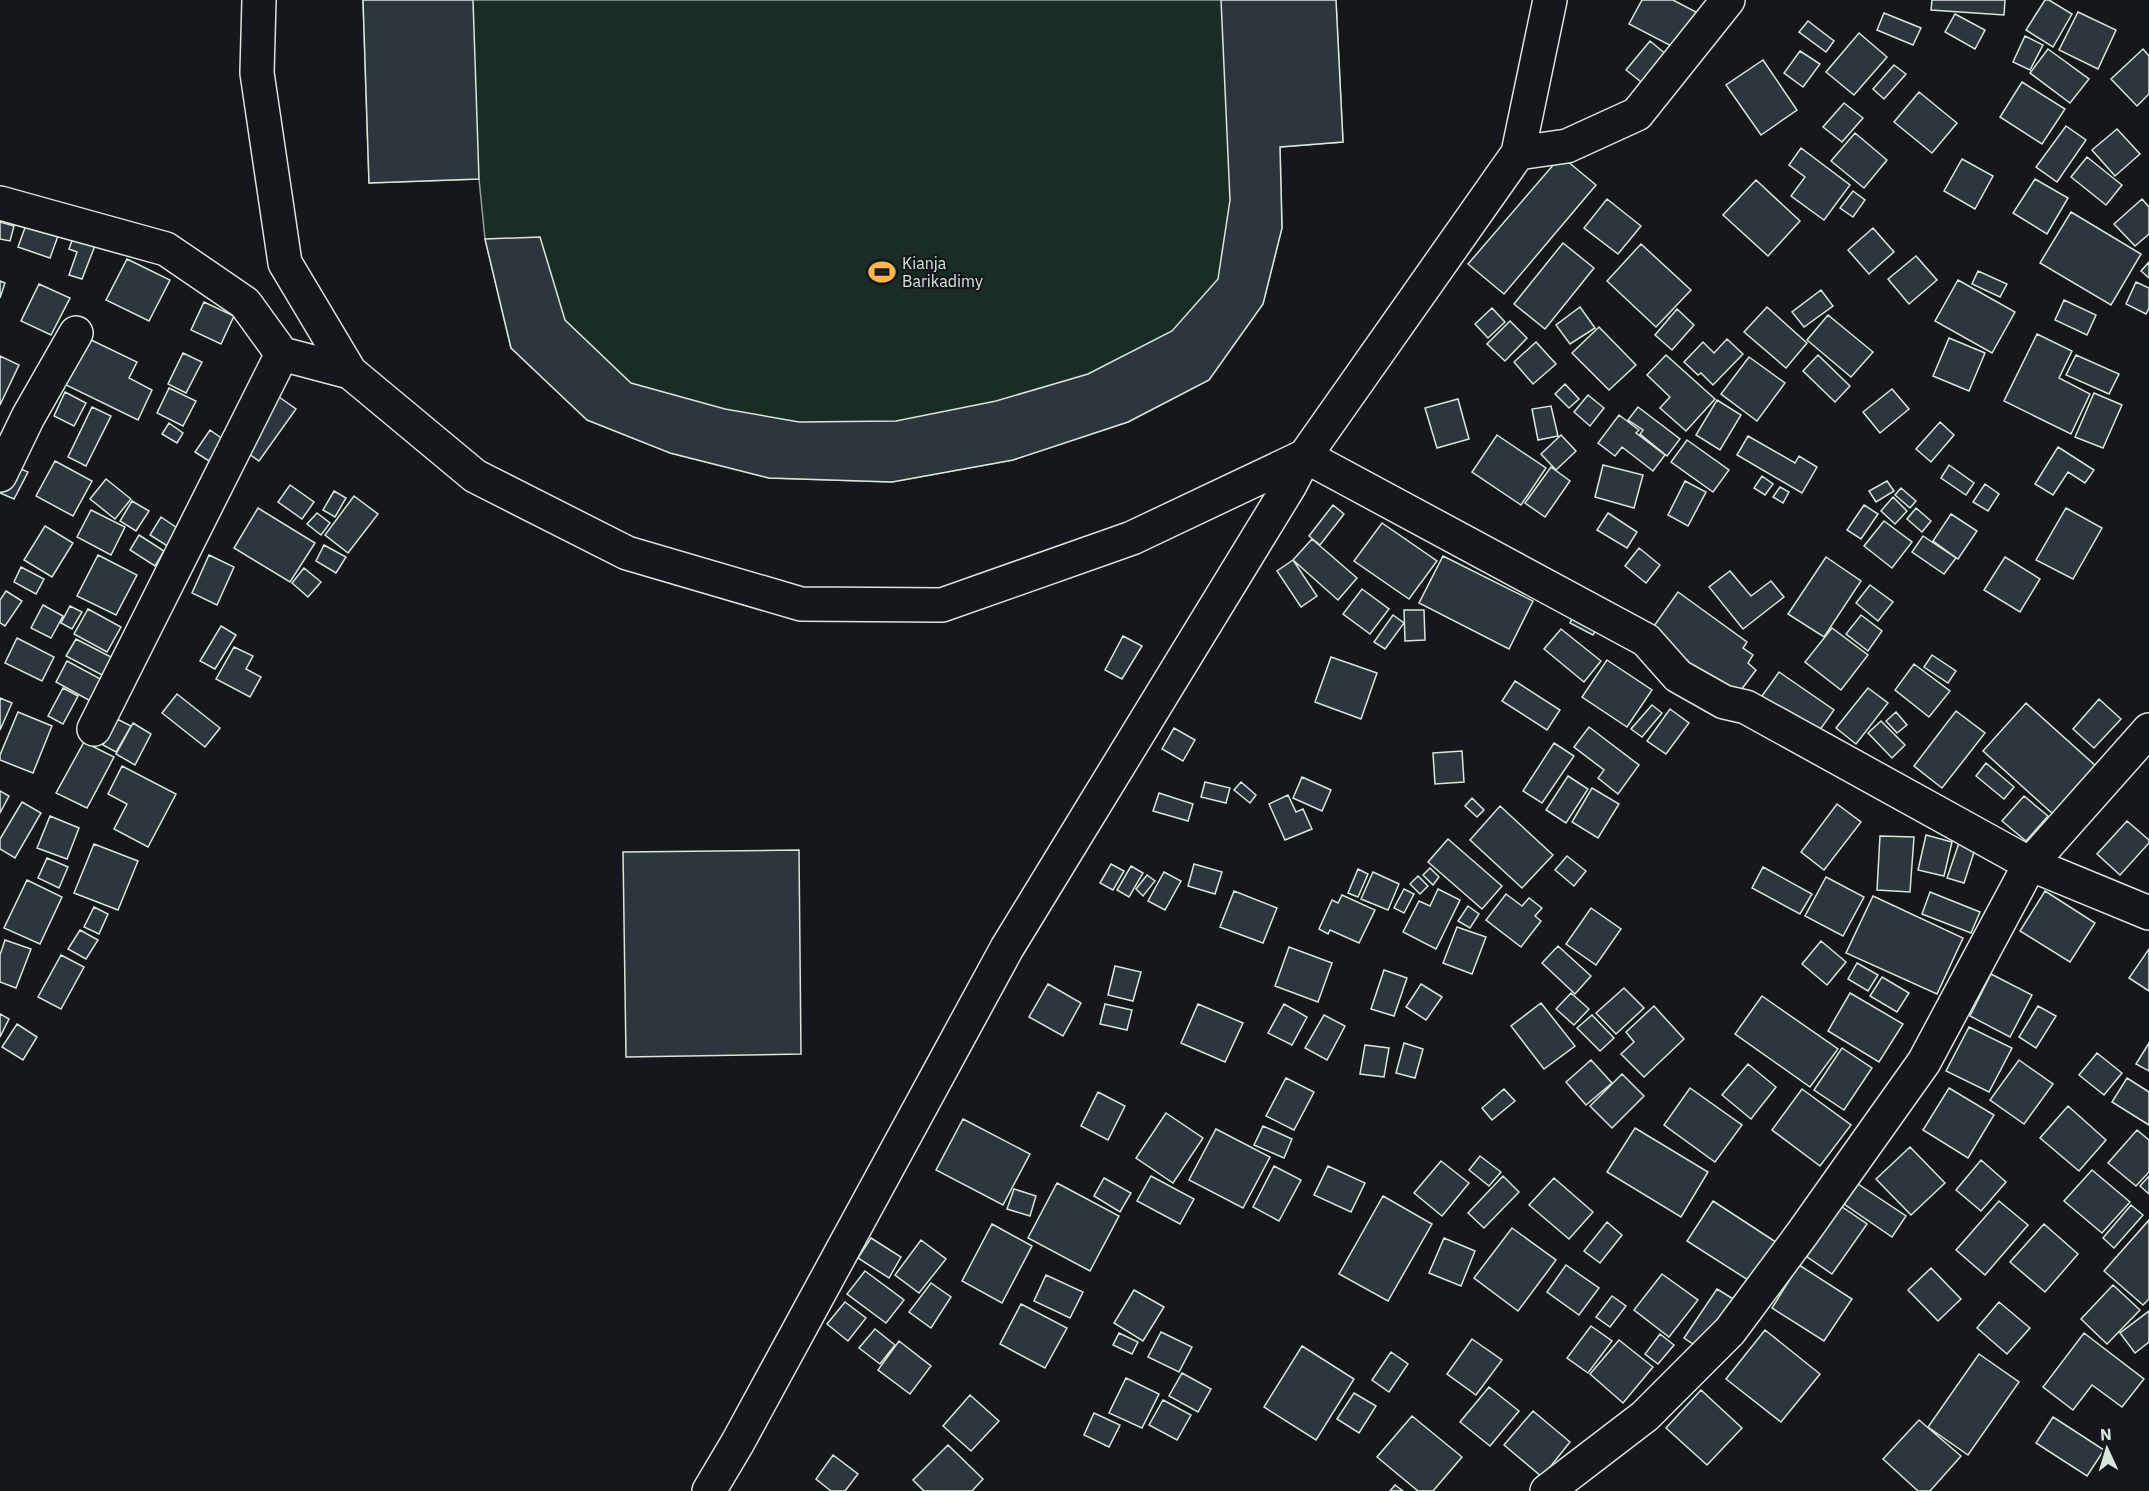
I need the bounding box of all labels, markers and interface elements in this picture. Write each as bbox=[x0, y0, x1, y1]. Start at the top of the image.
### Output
place label: Kianja Barikadimy bbox=[902, 253, 983, 291]
sports icon: Kianja Barikadimy bbox=[867, 257, 897, 287]
north arrow bbox=[2077, 1419, 2137, 1479]
text: N bbox=[2099, 1424, 2112, 1444]

